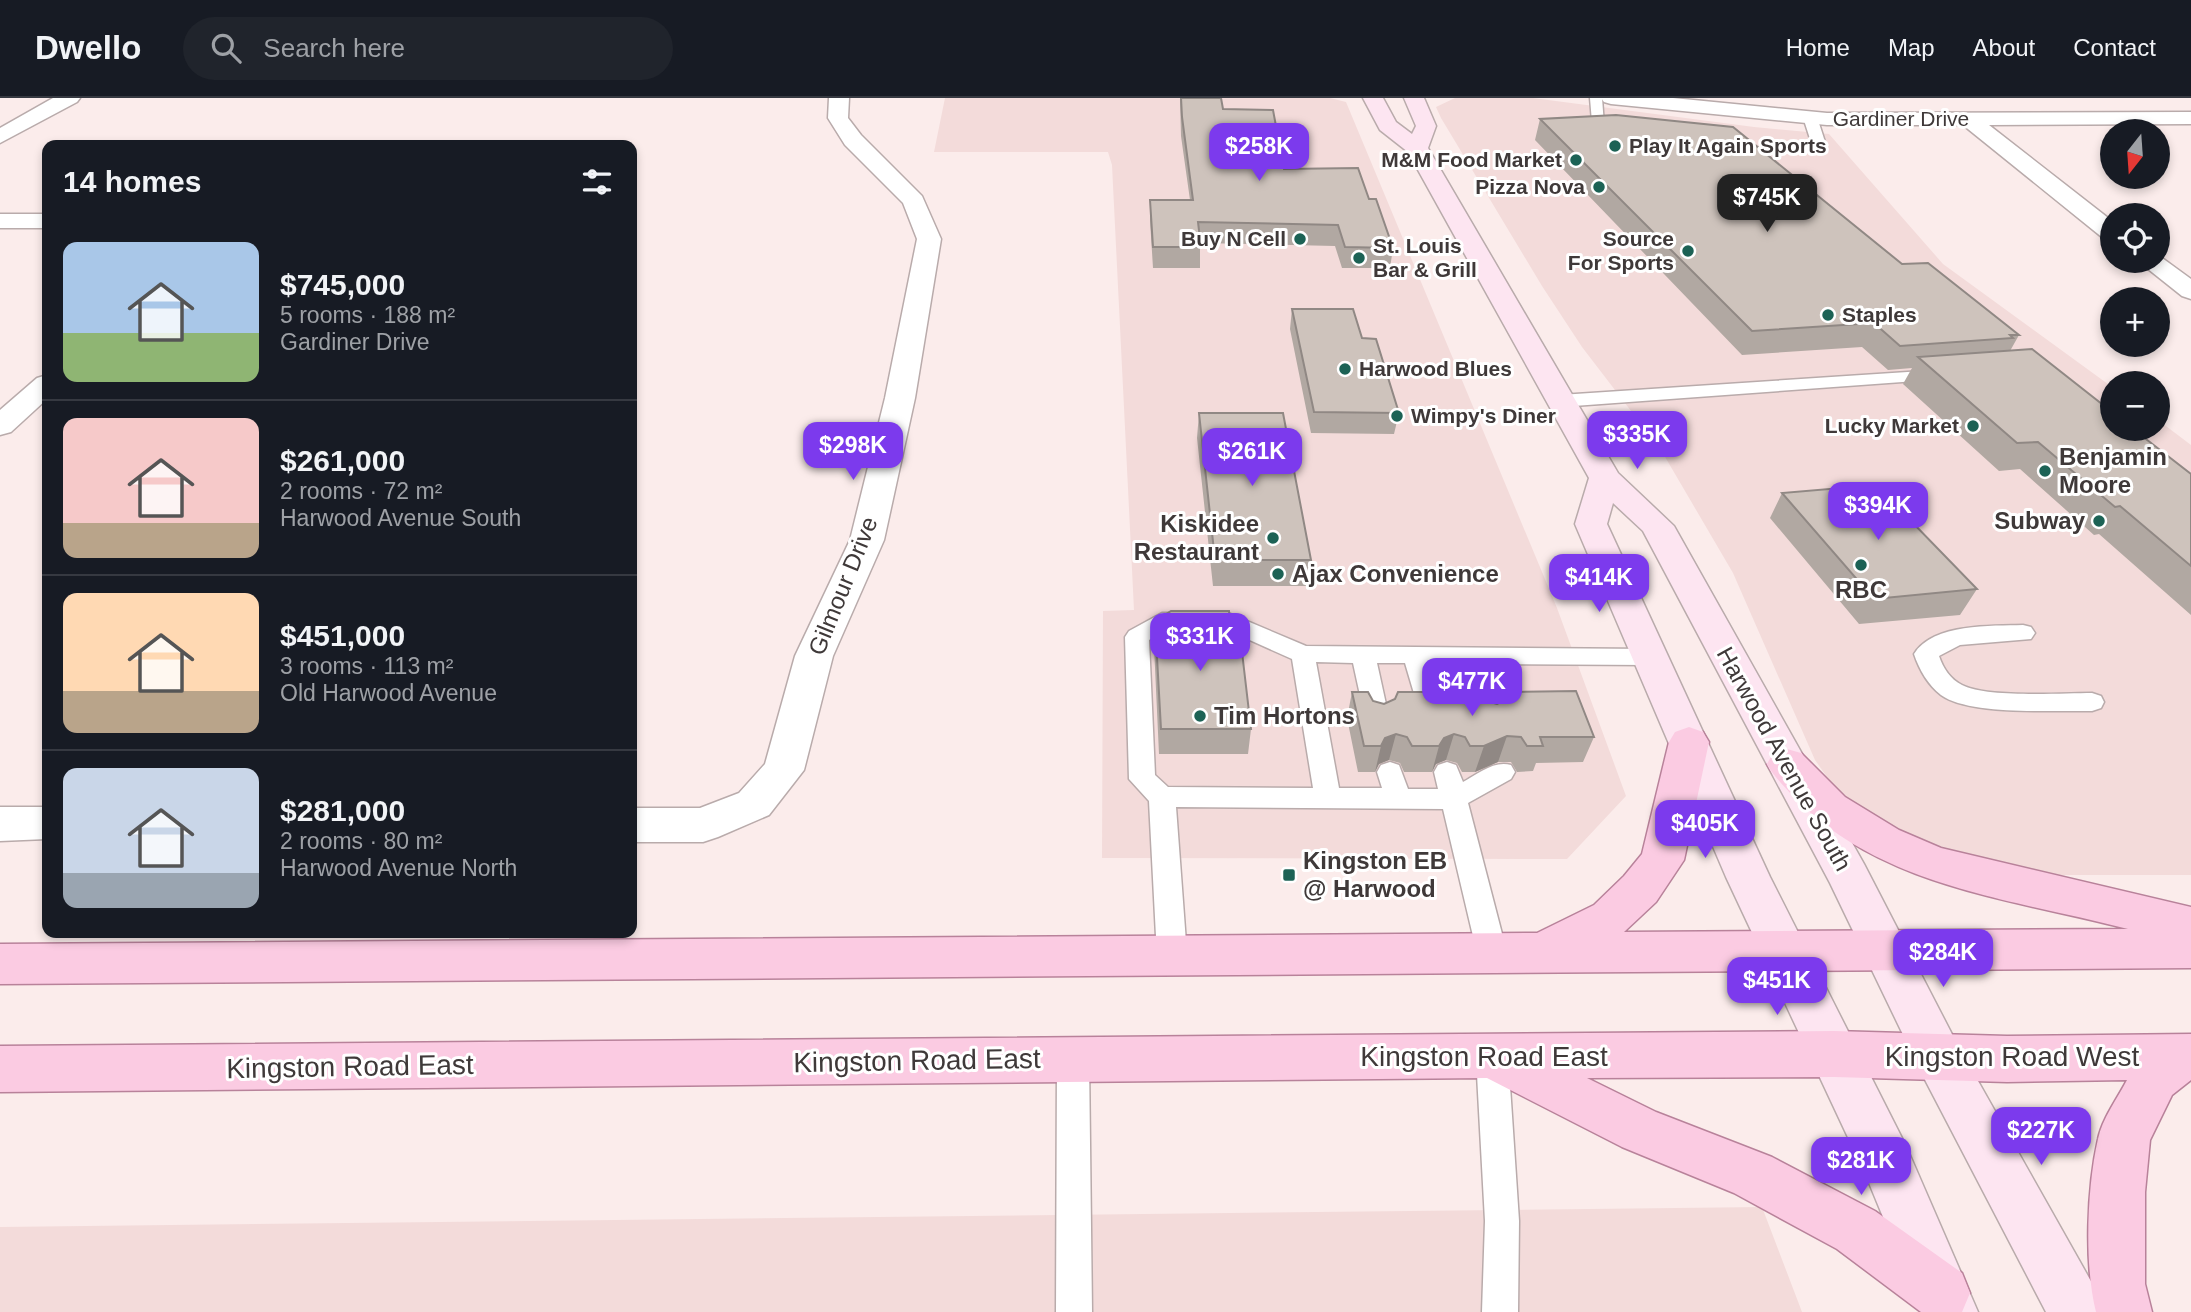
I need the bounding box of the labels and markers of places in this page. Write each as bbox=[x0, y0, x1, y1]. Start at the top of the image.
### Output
pin: $258K bbox=[1210, 123, 1308, 183]
place label: Play It Again Sports bbox=[1629, 134, 1827, 157]
marker: Play It Again Sports bbox=[1607, 138, 1623, 154]
place label: M&M Food Market bbox=[1381, 148, 1562, 171]
marker: M&M Food Market bbox=[1568, 152, 1584, 168]
pin: $745K bbox=[1718, 174, 1816, 234]
place label: Pizza Nova bbox=[1475, 175, 1585, 198]
marker: Pizza Nova bbox=[1591, 179, 1607, 195]
place label: Buy N Cell bbox=[1181, 227, 1286, 250]
place label: Source For Sports bbox=[1568, 227, 1674, 274]
marker: Buy N Cell bbox=[1292, 231, 1308, 247]
place label: St. Louis Bar & Grill bbox=[1373, 234, 1477, 281]
marker: Source For Sports bbox=[1680, 243, 1696, 259]
marker: St. Louis Bar & Grill bbox=[1351, 250, 1367, 266]
place label: Staples bbox=[1842, 303, 1917, 326]
marker: Staples bbox=[1820, 307, 1836, 323]
place label: Harwood Blues bbox=[1359, 357, 1512, 380]
marker: Harwood Blues bbox=[1337, 361, 1353, 377]
place label: Wimpy's Diner bbox=[1411, 404, 1556, 427]
marker: Wimpy's Diner bbox=[1389, 408, 1405, 424]
pin: $335K bbox=[1588, 412, 1686, 471]
place label: Lucky Market bbox=[1825, 414, 1959, 437]
marker: Lucky Market bbox=[1965, 418, 1981, 434]
pin: $298K bbox=[804, 422, 902, 482]
pin: $261K bbox=[1203, 428, 1301, 488]
place label: Benjamin Moore bbox=[2059, 443, 2167, 498]
marker: Benjamin Moore bbox=[2037, 463, 2053, 479]
pin: $394K bbox=[1829, 482, 1927, 542]
place label: Subway bbox=[1994, 507, 2086, 534]
place label: Kiskidee Restaurant bbox=[1134, 510, 1259, 565]
marker: Subway bbox=[2091, 513, 2107, 529]
marker: Kiskidee Restaurant bbox=[1265, 530, 1281, 546]
pin: $414K bbox=[1550, 554, 1648, 614]
marker: RBC bbox=[1853, 557, 1869, 573]
place label: Ajax Convenience bbox=[1292, 560, 1499, 587]
marker: Ajax Convenience bbox=[1270, 566, 1286, 582]
place label: RBC bbox=[1835, 576, 1887, 603]
pin: $331K bbox=[1151, 614, 1249, 673]
pin: $477K bbox=[1423, 658, 1521, 718]
place label: Tim Hortons bbox=[1214, 702, 1355, 729]
marker: Tim Hortons bbox=[1192, 708, 1208, 724]
pin: $405K bbox=[1656, 800, 1754, 860]
place label: Kingston EB @ Harwood bbox=[1303, 847, 1447, 902]
marker: Kingston EB @ Harwood bbox=[1281, 867, 1297, 883]
pin: $284K bbox=[1894, 930, 1992, 989]
pin: $451K bbox=[1728, 958, 1826, 1017]
pin: $227K bbox=[1992, 1108, 2090, 1167]
pin: $281K bbox=[1812, 1138, 1910, 1197]

